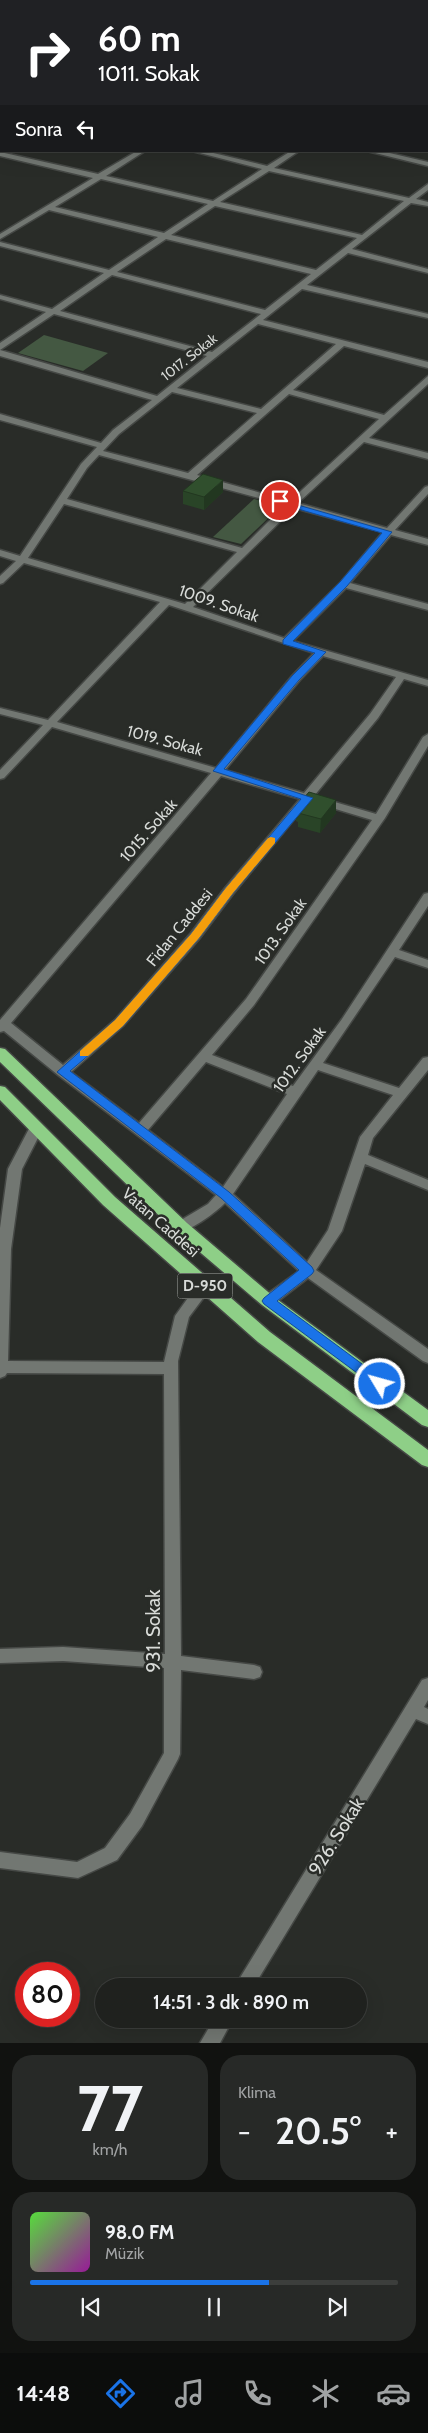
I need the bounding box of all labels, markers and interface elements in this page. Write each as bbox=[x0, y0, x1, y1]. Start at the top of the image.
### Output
text: 60 m bbox=[98, 17, 181, 60]
icon: right bbox=[15, 20, 80, 85]
text: 1011. Sokak bbox=[98, 60, 200, 87]
icon: left bbox=[72, 115, 100, 143]
text: Sonra bbox=[15, 118, 62, 141]
street label: 1017. Sokak bbox=[157, 329, 221, 385]
pin bbox=[259, 480, 301, 522]
icon: arrive bbox=[266, 487, 294, 515]
street label: 1009. Sokak bbox=[176, 581, 262, 626]
street label: 1019. Sokak bbox=[125, 721, 205, 760]
street label: 1015. Sokak bbox=[116, 794, 181, 866]
street label: Fidan Caddesi bbox=[142, 885, 216, 970]
street label: 1013. Sokak bbox=[250, 894, 311, 968]
street label: 1012. Sokak bbox=[269, 1022, 330, 1096]
street label: Vatan Caddesi bbox=[118, 1184, 203, 1261]
road number: D-950 bbox=[178, 1274, 232, 1298]
position arrow bbox=[353, 1357, 405, 1409]
street label: 931. Sokak bbox=[142, 1589, 165, 1673]
street label: 926. Sokak bbox=[304, 1793, 370, 1879]
speed limit sign: 80 bbox=[15, 1962, 80, 2027]
text: 14:51 · 3 dk · 890 m bbox=[153, 1991, 309, 2014]
text: 77 bbox=[77, 2068, 143, 2147]
text: Klima bbox=[238, 2083, 276, 2102]
text: 20.5° bbox=[275, 2107, 361, 2154]
text: − bbox=[238, 2114, 250, 2148]
text: + bbox=[386, 2114, 398, 2148]
text: km/h bbox=[92, 2140, 128, 2159]
text: 98.0 FM bbox=[105, 2221, 174, 2244]
text: Müzik bbox=[105, 2244, 144, 2263]
icon: previous bbox=[77, 2293, 105, 2321]
icon: pause bbox=[200, 2293, 228, 2321]
icon: next bbox=[323, 2293, 351, 2321]
icon: directions bbox=[103, 2376, 138, 2411]
icon: music bbox=[172, 2376, 207, 2411]
icon: phone bbox=[240, 2376, 275, 2411]
icon: climate bbox=[308, 2376, 343, 2411]
icon: car bbox=[376, 2376, 411, 2411]
text: 14:48 bbox=[17, 2380, 70, 2407]

